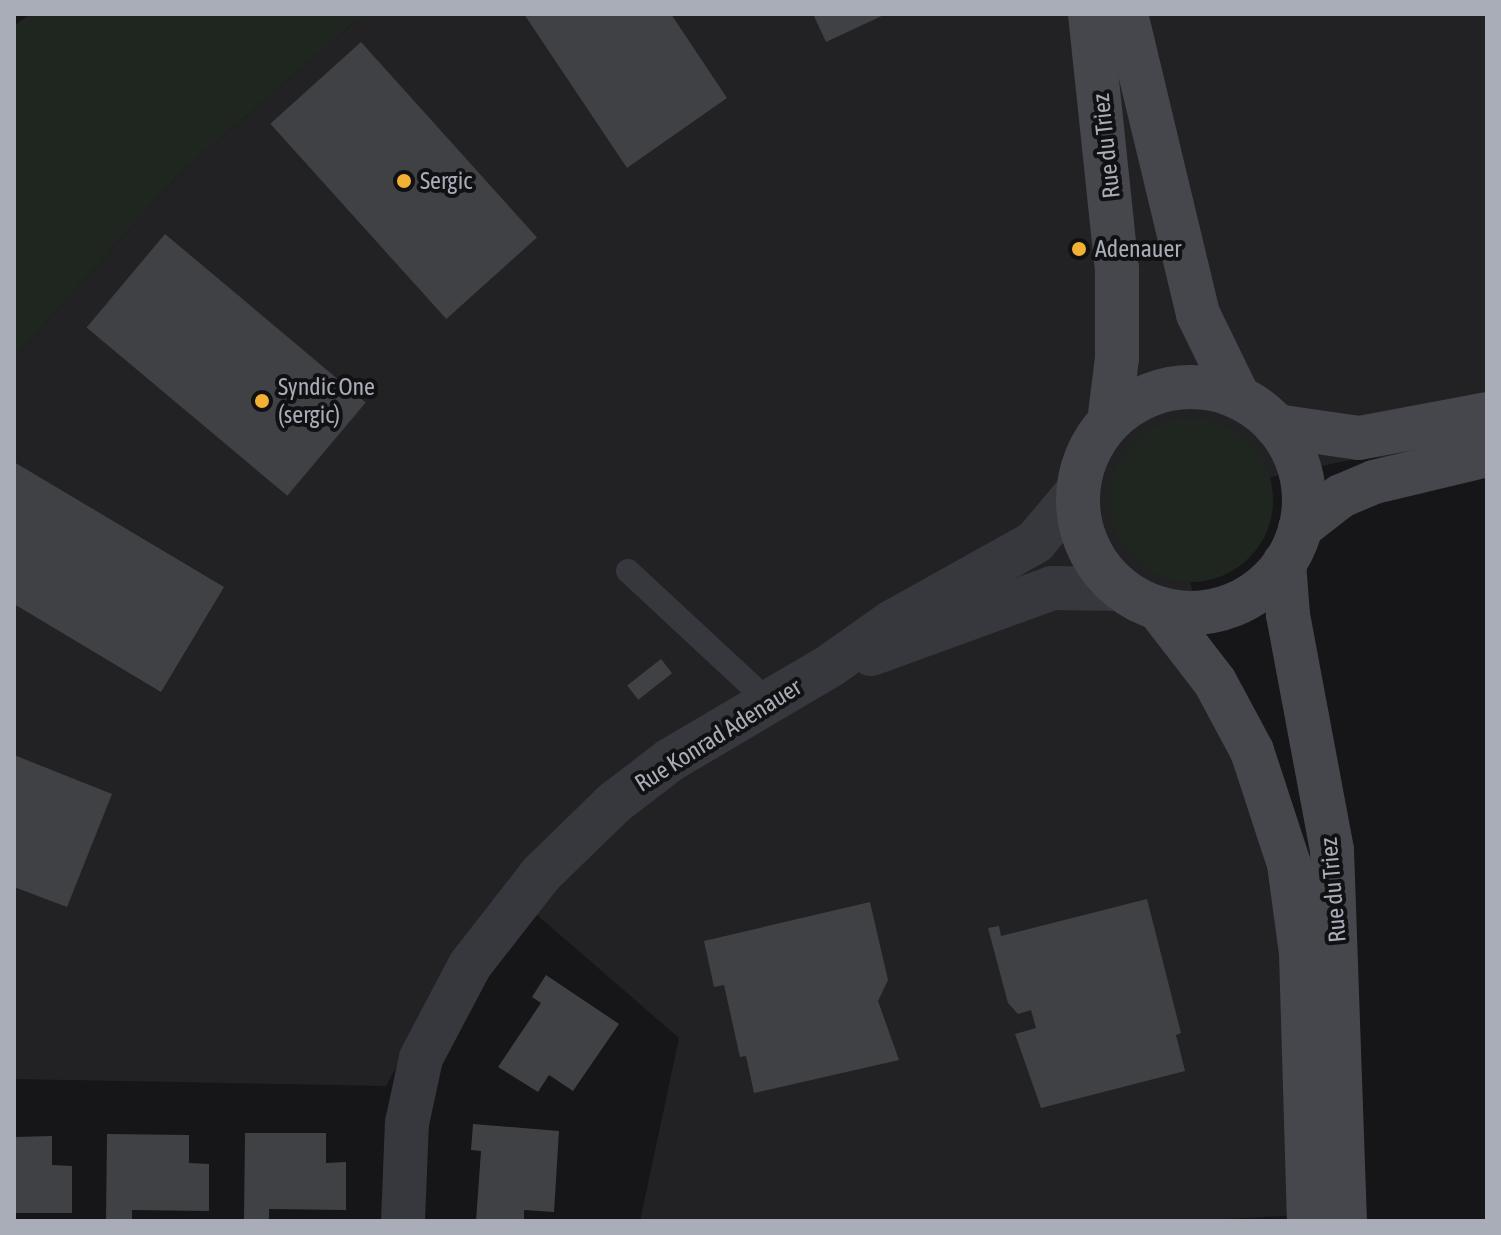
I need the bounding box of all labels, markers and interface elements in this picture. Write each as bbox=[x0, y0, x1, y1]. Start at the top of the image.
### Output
street label: Rue du Triez bbox=[1086, 92, 1126, 200]
place label: Sergic bbox=[420, 167, 472, 195]
marker: Sergic bbox=[395, 172, 413, 190]
place label: Adenauer bbox=[1095, 235, 1181, 263]
marker: Adenauer bbox=[1070, 240, 1088, 258]
place label: Syndic One (sergic) bbox=[278, 373, 375, 429]
marker: Syndic One (sergic) bbox=[253, 392, 271, 410]
street label: Rue Konrad Adenauer bbox=[629, 672, 807, 798]
street label: Rue du Triez bbox=[1314, 836, 1352, 944]

